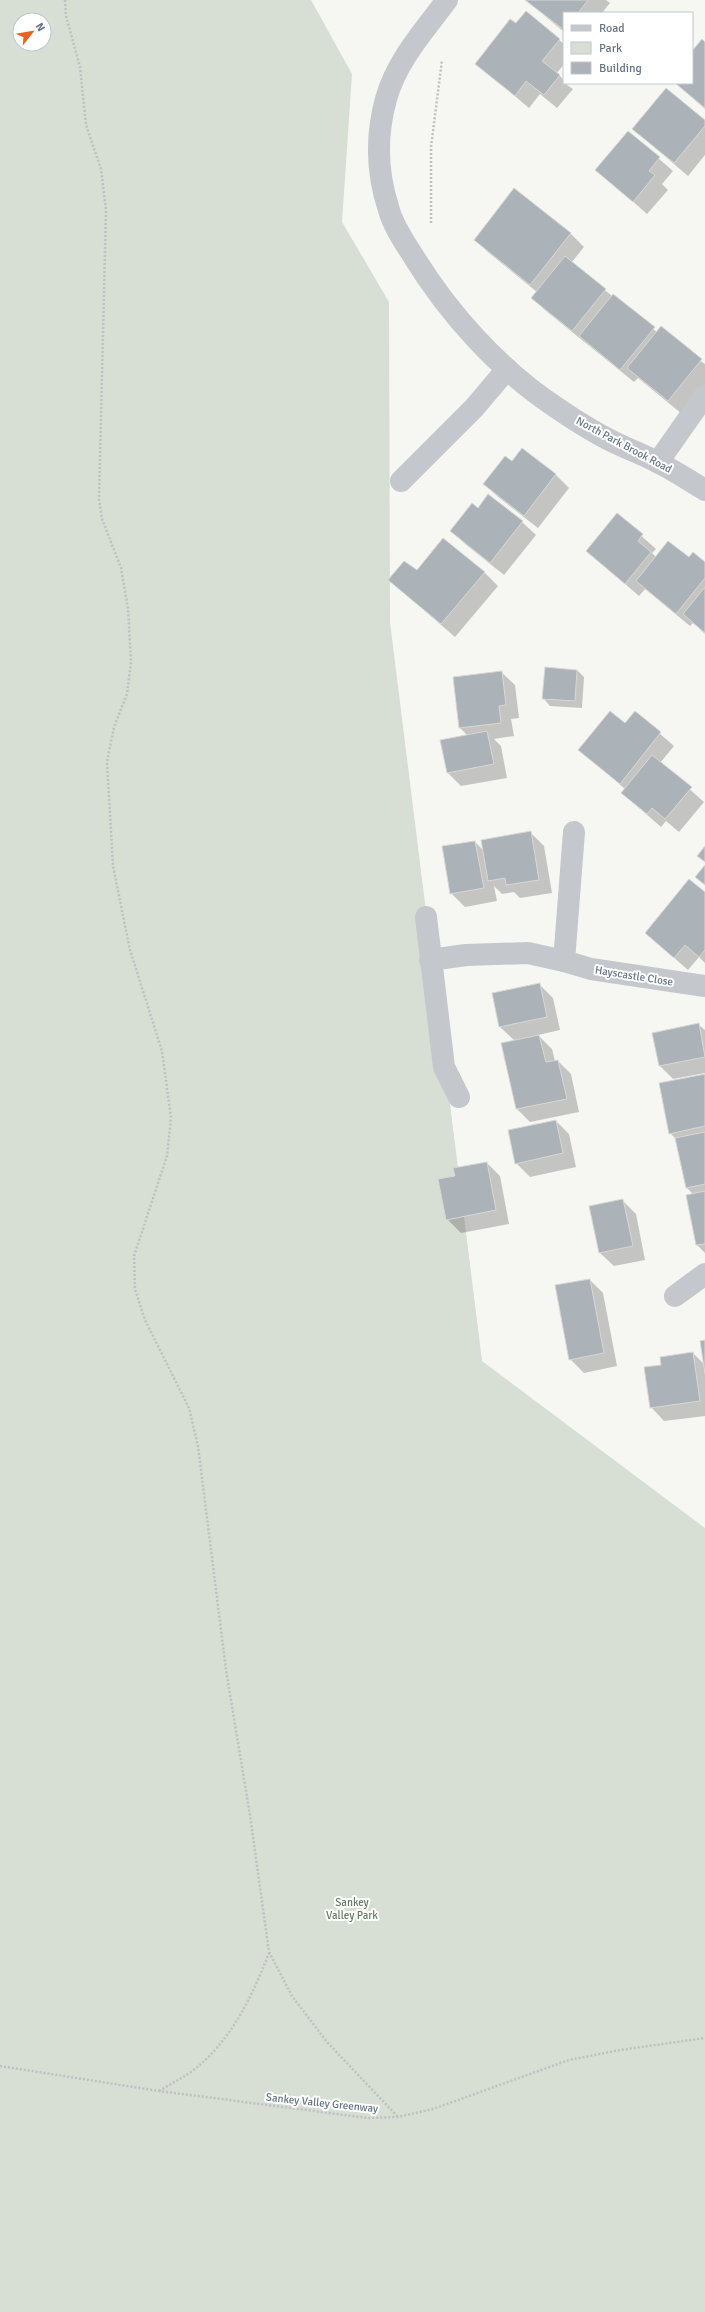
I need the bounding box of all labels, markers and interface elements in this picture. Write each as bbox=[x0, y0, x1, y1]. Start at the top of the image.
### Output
north arrow bbox=[12, 12, 52, 52]
legend bbox=[563, 12, 693, 84]
text: N bbox=[33, 20, 48, 34]
text: Road bbox=[599, 21, 625, 36]
text: Park bbox=[599, 41, 622, 56]
text: Building bbox=[599, 61, 642, 76]
street label: North Park Brook Road bbox=[574, 414, 674, 476]
street label: Hayscastle Close bbox=[594, 963, 674, 989]
park label: Sankey Valley Park bbox=[326, 1896, 378, 1922]
street label: Sankey Valley Greenway bbox=[265, 2091, 380, 2115]

